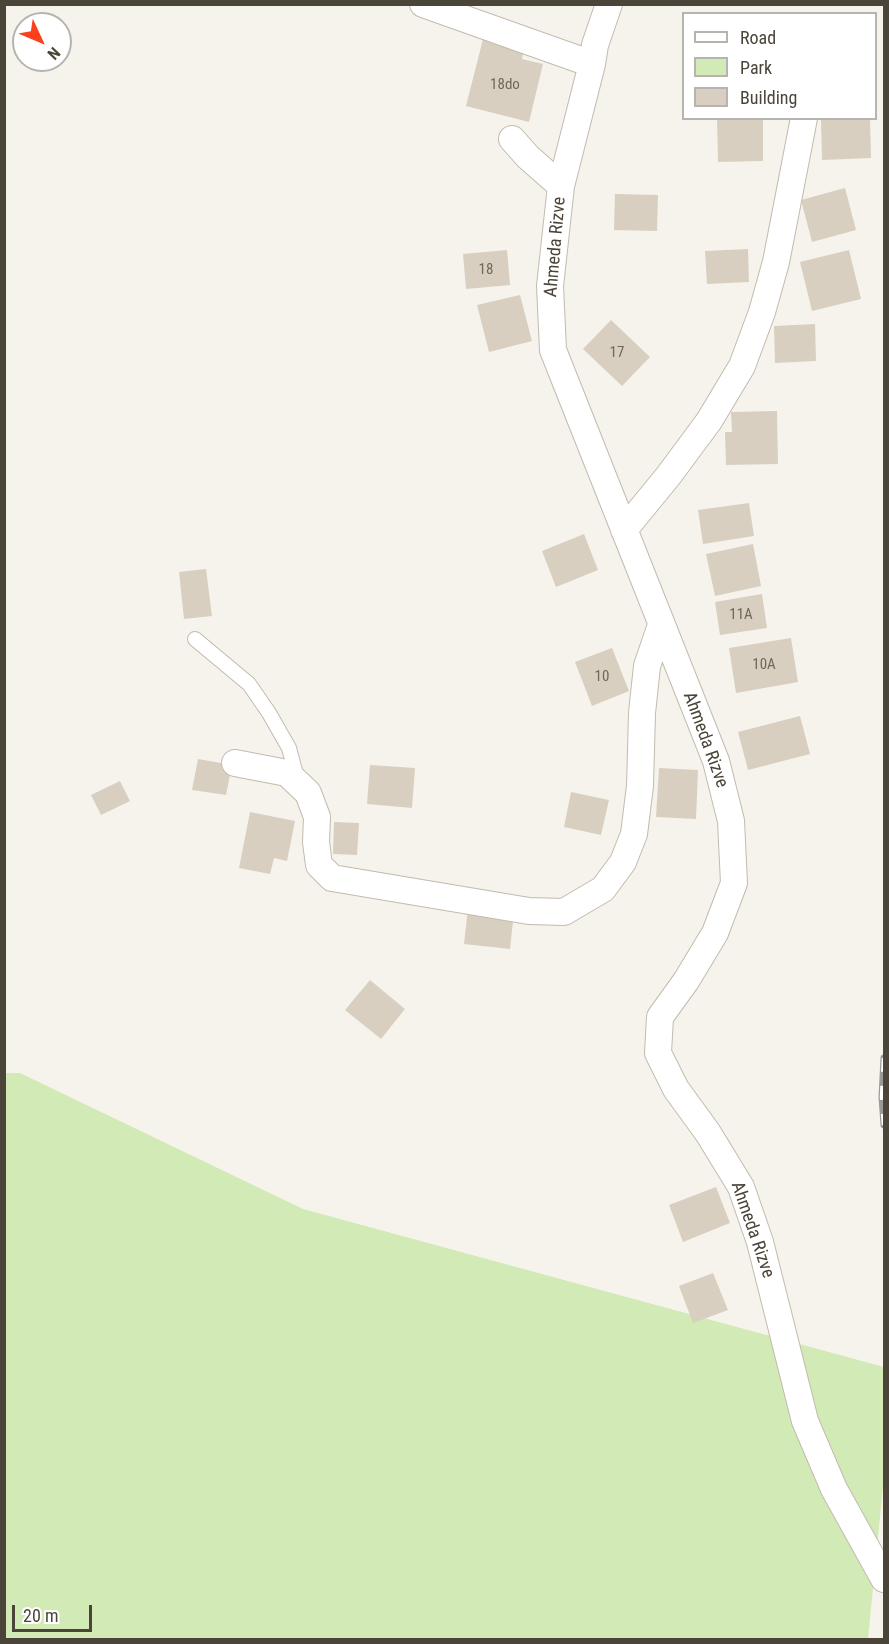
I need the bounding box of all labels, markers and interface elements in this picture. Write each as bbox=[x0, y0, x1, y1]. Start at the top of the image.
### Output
north arrow bbox=[12, 12, 72, 72]
legend bbox=[682, 12, 877, 120]
text: Road bbox=[740, 27, 776, 48]
text: N bbox=[44, 43, 64, 64]
text: Park bbox=[740, 57, 772, 78]
house number: 18do bbox=[490, 76, 520, 94]
text: Building bbox=[740, 87, 797, 108]
street label: Ahmeda Rizve bbox=[541, 196, 571, 298]
house number: 18 bbox=[479, 261, 493, 279]
house number: 17 bbox=[610, 344, 624, 362]
house number: 11A bbox=[729, 606, 753, 624]
house number: 10A bbox=[752, 656, 776, 674]
house number: 10 bbox=[595, 668, 609, 686]
street label: Ahmeda Rizve bbox=[678, 689, 732, 791]
street label: Ahmeda Rizve bbox=[725, 1179, 779, 1281]
scale bar bbox=[15, 1593, 94, 1631]
text: 20 m bbox=[23, 1605, 58, 1626]

